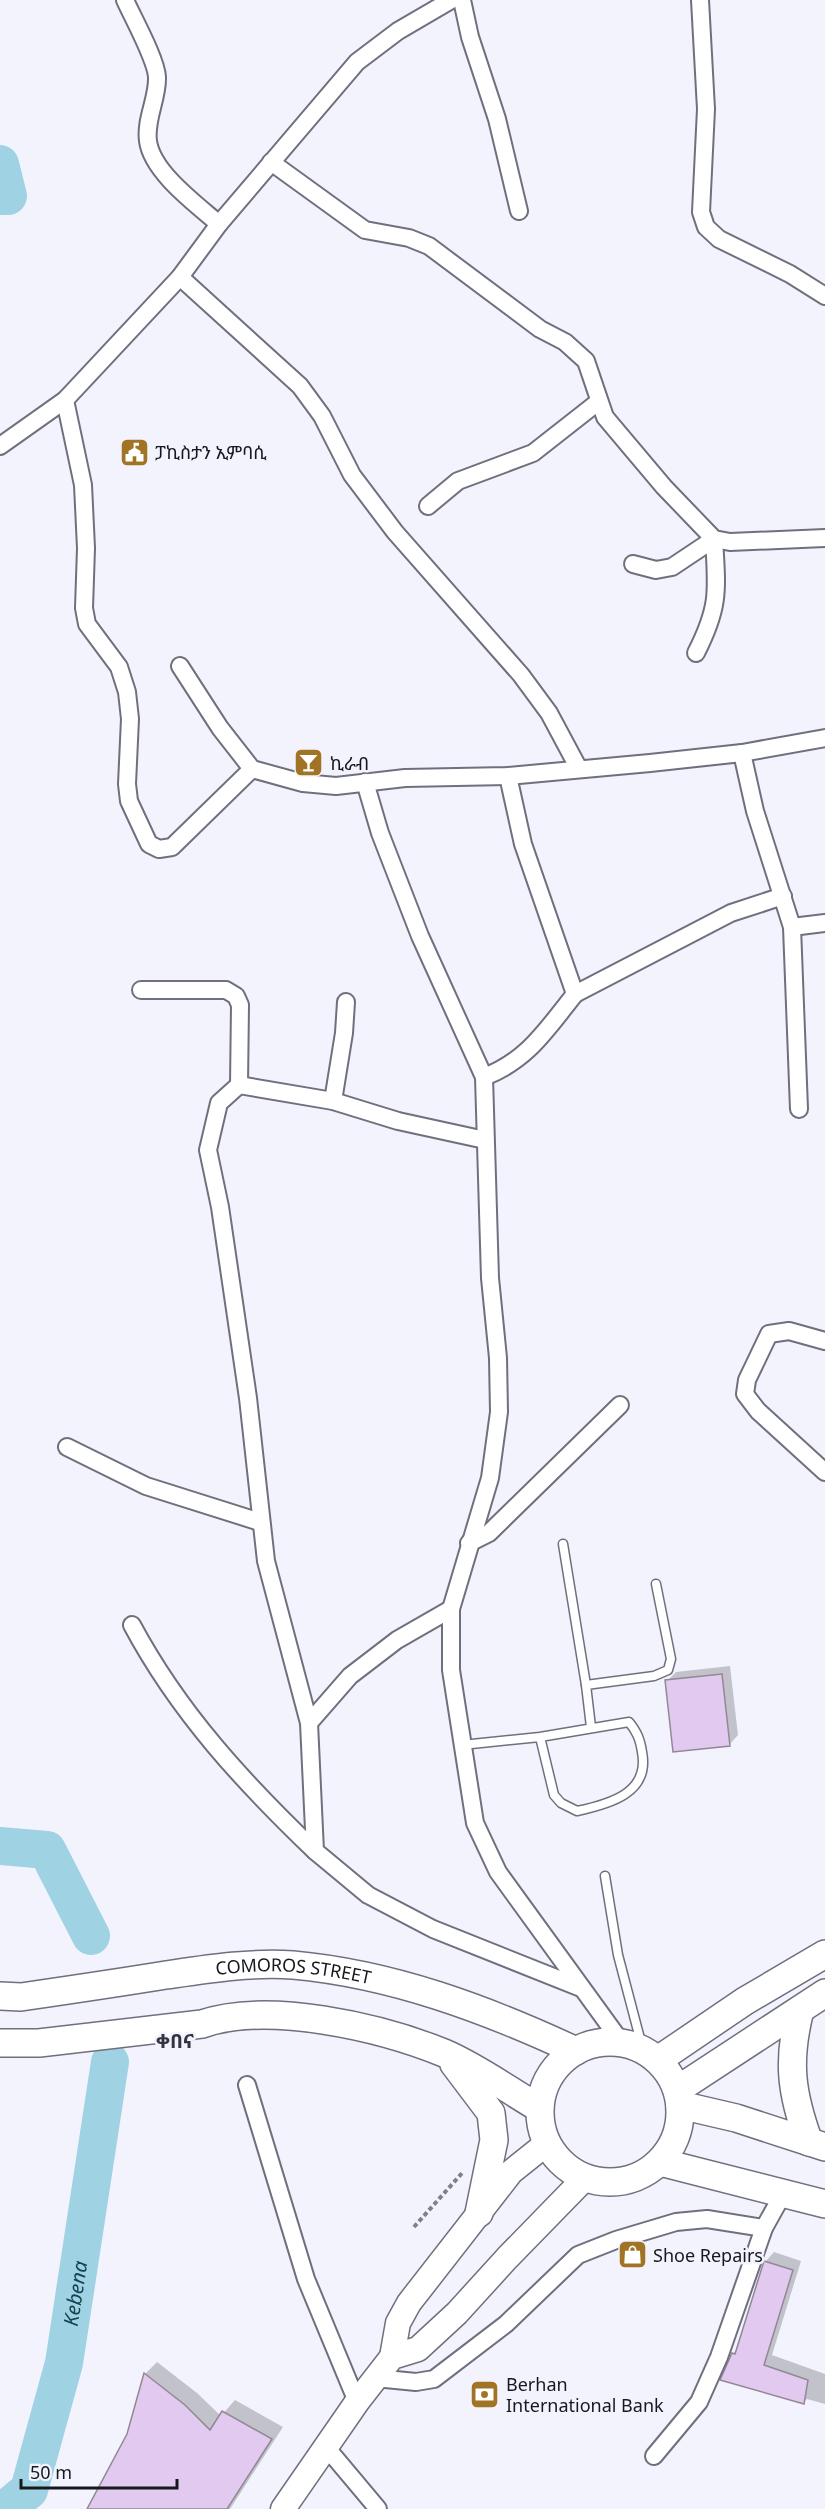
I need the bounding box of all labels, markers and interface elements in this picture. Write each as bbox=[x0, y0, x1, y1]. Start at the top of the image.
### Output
public building icon: ፓኪስታን ኢምባሲ bbox=[118, 436, 150, 468]
place label: ፓኪስታን ኢምባሲ bbox=[155, 440, 267, 464]
bar icon: ኪራብ bbox=[293, 747, 325, 779]
place label: ኪራብ bbox=[330, 751, 369, 775]
street label: COMOROS STREET bbox=[214, 1952, 373, 1989]
district label: ቀበና bbox=[156, 2027, 194, 2054]
shop icon: Shoe Repairs bbox=[616, 2239, 648, 2271]
place label: Shoe Repairs bbox=[653, 2243, 763, 2267]
water label: Kebena bbox=[56, 2259, 93, 2328]
place label: Berhan International Bank bbox=[506, 2372, 664, 2417]
bank icon: Berhan International Bank bbox=[469, 2378, 501, 2410]
scale bar bbox=[21, 2452, 177, 2490]
text: 50 m bbox=[30, 2460, 72, 2484]

